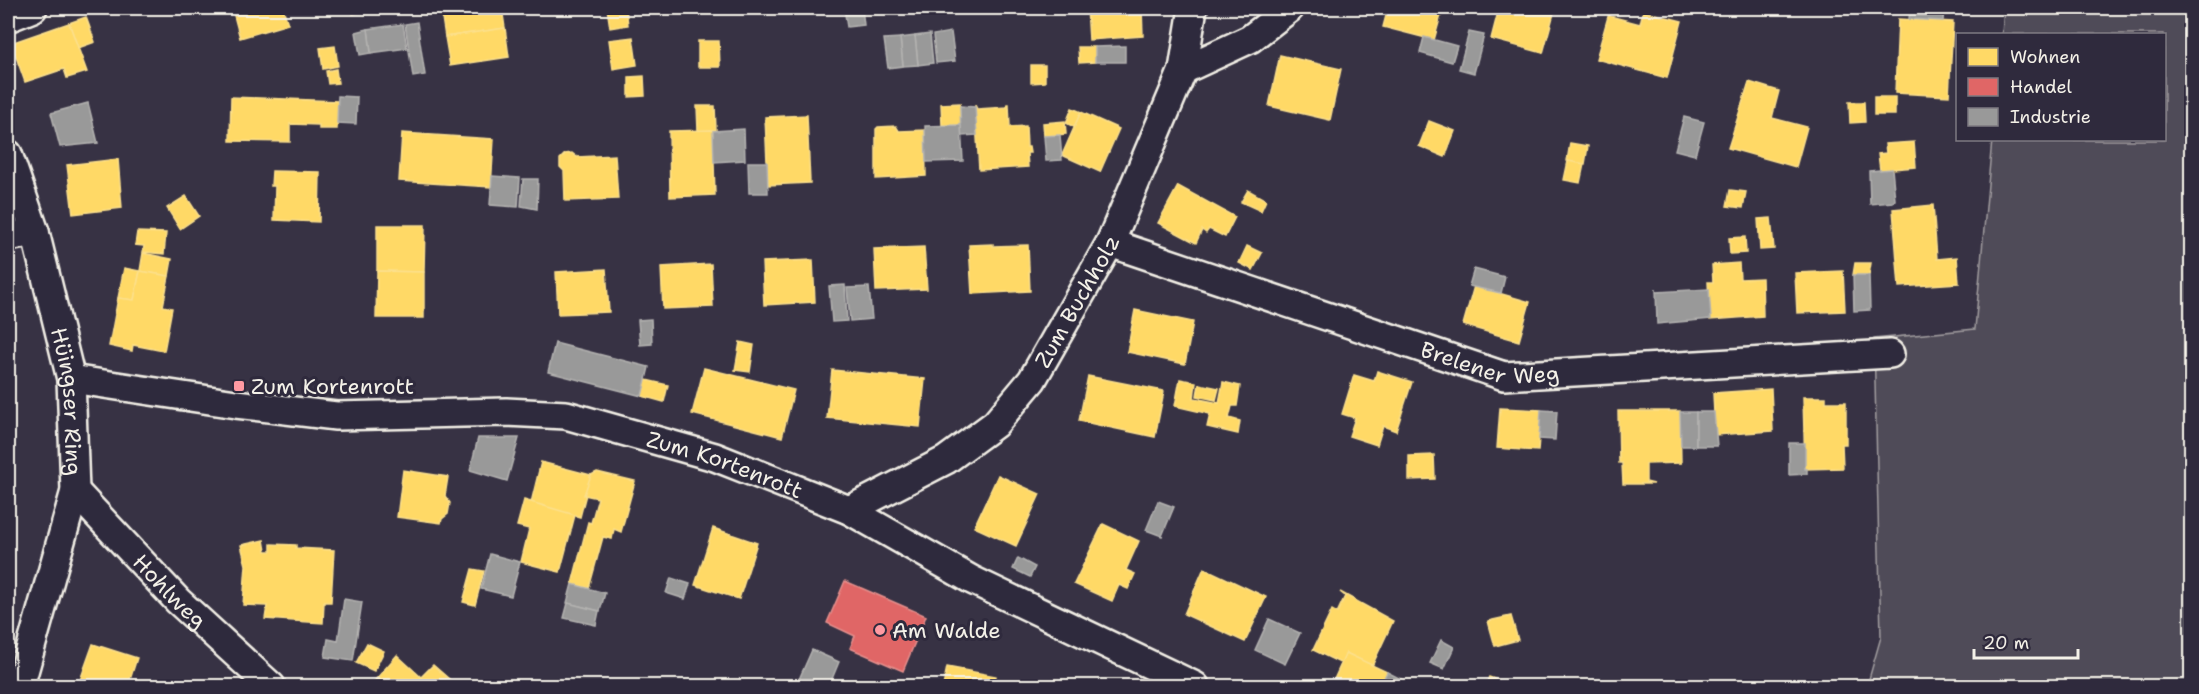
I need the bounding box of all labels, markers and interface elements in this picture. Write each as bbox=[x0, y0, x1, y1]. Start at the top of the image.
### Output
legend bbox=[1956, 33, 2166, 141]
text: Wohnen bbox=[2010, 45, 2080, 69]
text: Handel bbox=[2010, 75, 2072, 99]
text: Industrie bbox=[2010, 105, 2091, 129]
street label: Zum Buchholz bbox=[1028, 231, 1126, 373]
street label: Hüingser Ring bbox=[44, 325, 88, 476]
street label: Brelener Weg bbox=[1417, 335, 1560, 391]
place label: Zum Kortenrott bbox=[251, 372, 414, 401]
marker: Zum Kortenrott bbox=[232, 379, 246, 393]
street label: Zum Kortenrott bbox=[643, 424, 807, 505]
street label: Hohlweg bbox=[126, 548, 213, 635]
place label: Am Walde bbox=[892, 616, 1001, 645]
scale bar bbox=[1974, 622, 2078, 660]
marker: Am Walde bbox=[873, 623, 887, 637]
text: 20 m bbox=[1983, 631, 2029, 655]

